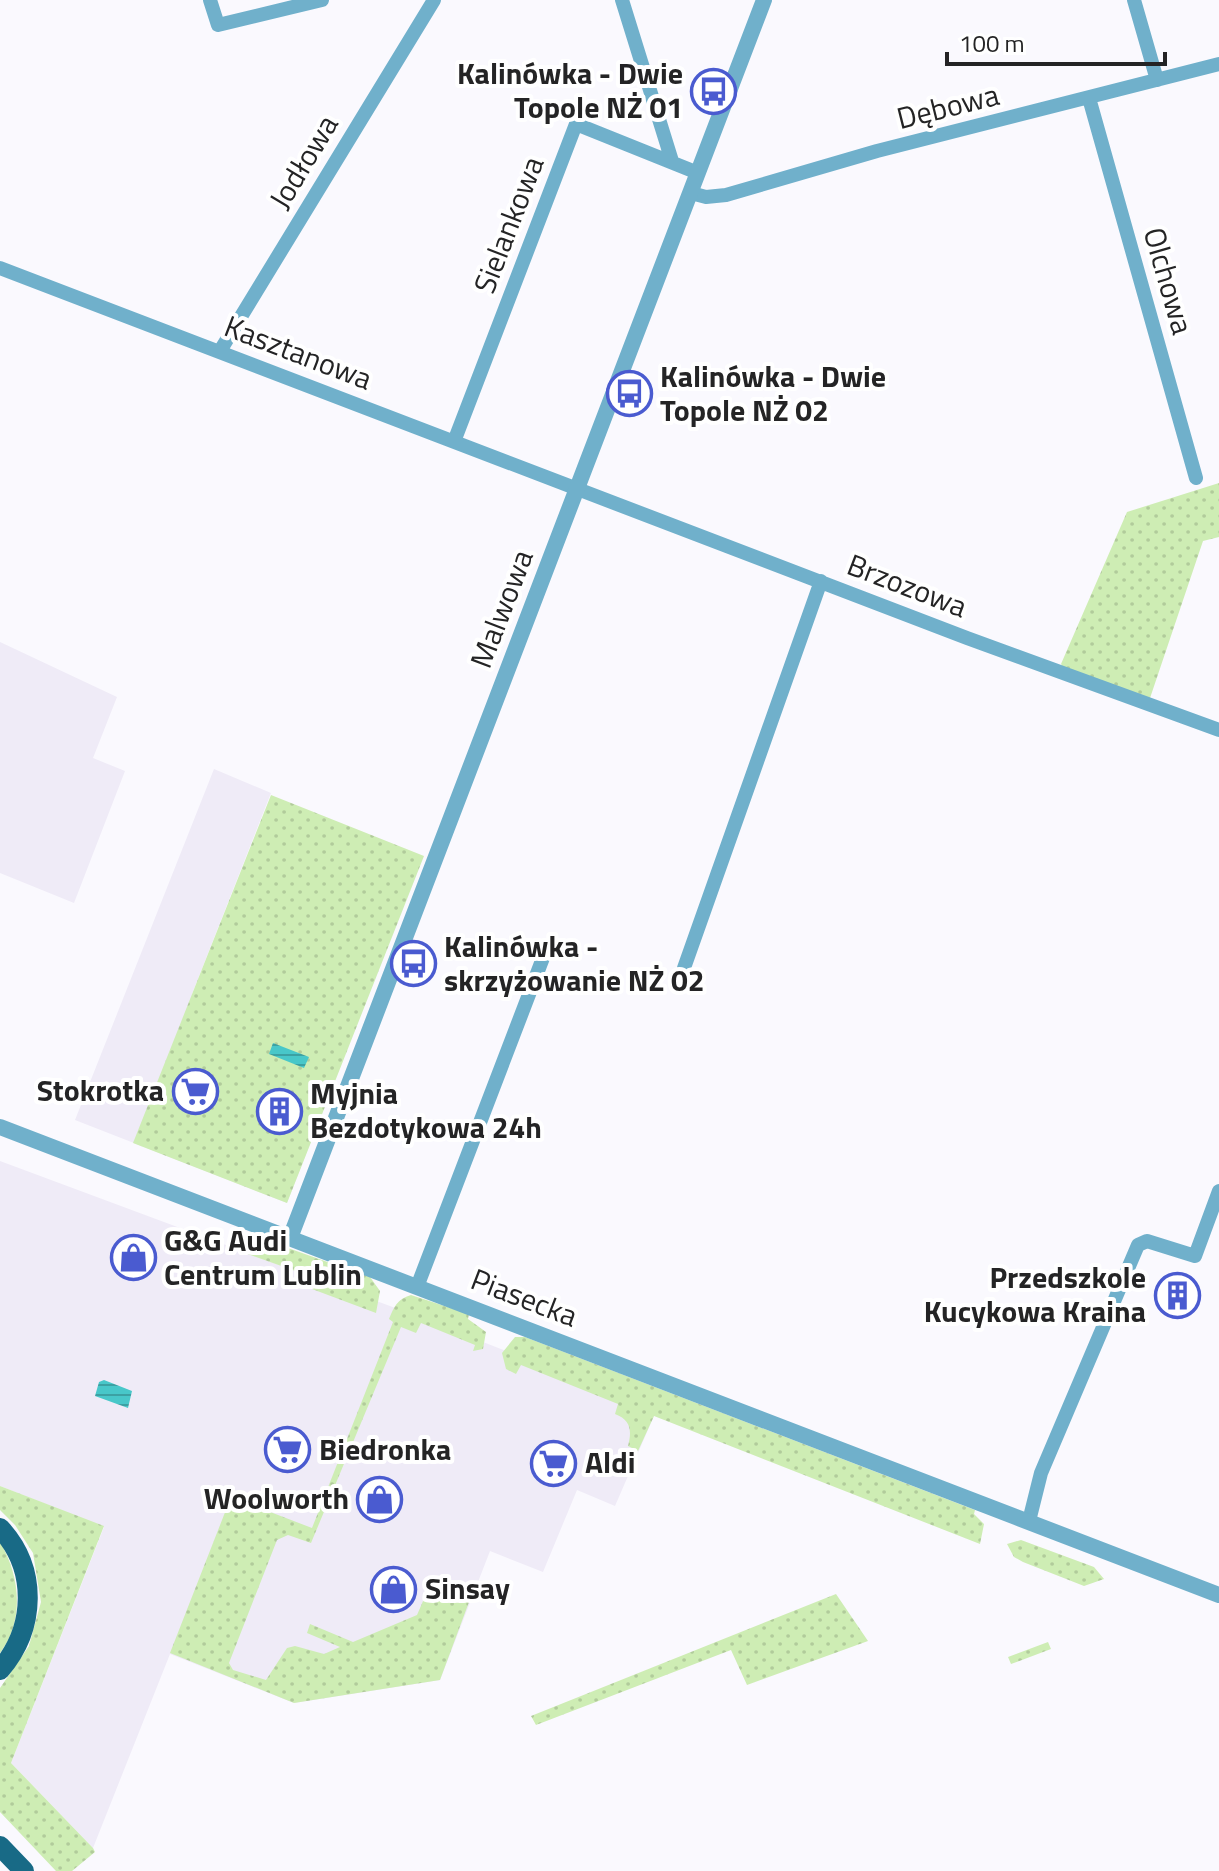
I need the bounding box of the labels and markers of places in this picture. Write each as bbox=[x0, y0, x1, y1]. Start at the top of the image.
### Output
place label: Kalinówka - Dwie Topole NŻ 01 bbox=[457, 50, 683, 130]
bus stop icon: Kalinówka - Dwie Topole NŻ 01 bbox=[690, 67, 738, 115]
place label: Kalinówka - Dwie Topole NŻ 02 bbox=[660, 353, 886, 433]
bus stop icon: Kalinówka - Dwie Topole NŻ 02 bbox=[605, 370, 653, 418]
place label: Kalinówka - skrzyżowanie NŻ 02 bbox=[444, 923, 705, 1003]
bus stop icon: Kalinówka - skrzyżowanie NŻ 02 bbox=[389, 940, 437, 988]
place label: Stokrotka bbox=[37, 1067, 164, 1113]
supermarket icon: Stokrotka bbox=[171, 1067, 219, 1115]
place label: Myjnia Bezdotykowa 24h bbox=[310, 1070, 542, 1150]
building icon: Myjnia Bezdotykowa 24h bbox=[255, 1087, 303, 1135]
place label: G&G Audi Centrum Lublin bbox=[164, 1217, 362, 1297]
shop icon: G&G Audi Centrum Lublin bbox=[109, 1234, 157, 1282]
place label: Przedszkole Kucykowa Kraina bbox=[924, 1254, 1146, 1334]
building icon: Przedszkole Kucykowa Kraina bbox=[1153, 1271, 1201, 1319]
supermarket icon: Biedronka bbox=[264, 1426, 312, 1474]
place label: Biedronka bbox=[319, 1426, 451, 1472]
supermarket icon: Aldi bbox=[530, 1439, 578, 1487]
place label: Aldi bbox=[585, 1439, 635, 1485]
place label: Woolworth bbox=[204, 1475, 349, 1521]
shop icon: Woolworth bbox=[356, 1475, 404, 1523]
shop icon: Sinsay bbox=[370, 1565, 418, 1613]
place label: Sinsay bbox=[425, 1565, 510, 1611]

